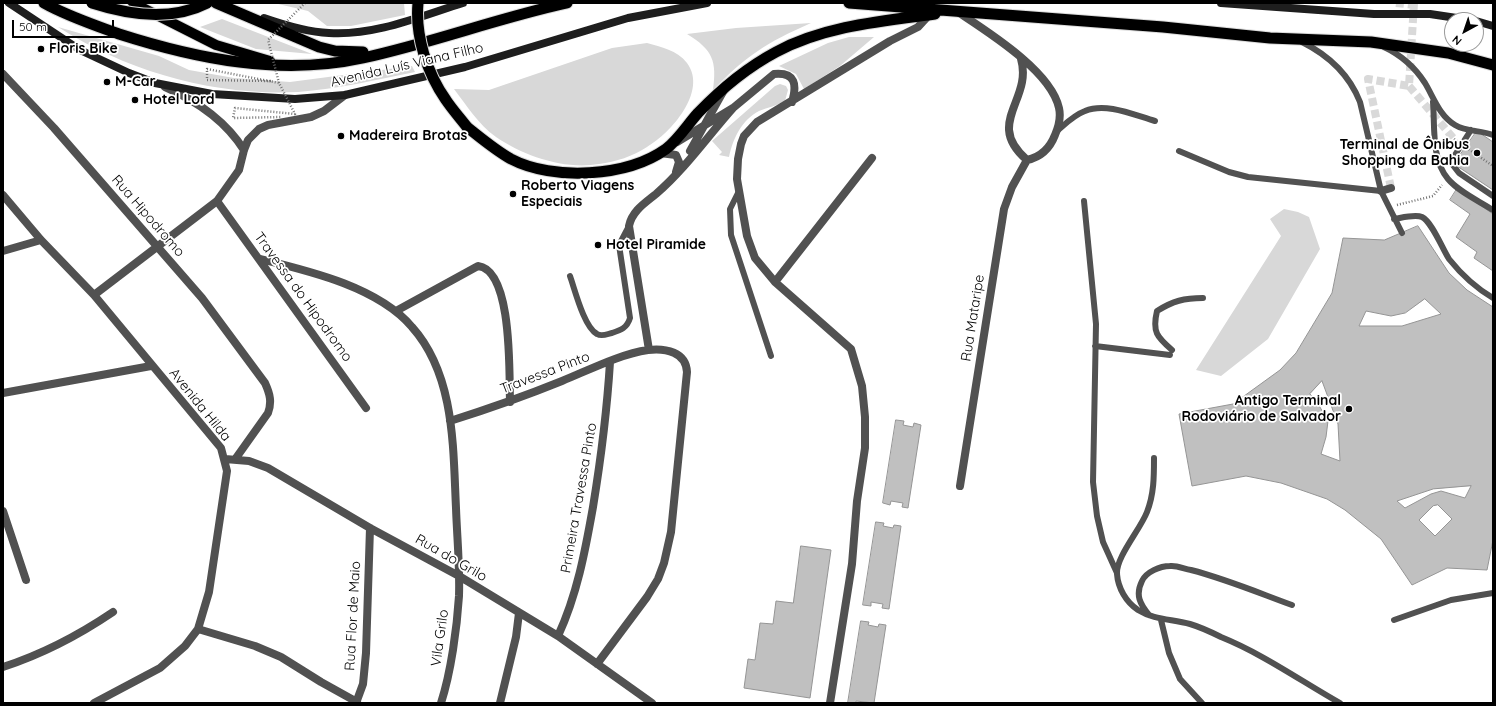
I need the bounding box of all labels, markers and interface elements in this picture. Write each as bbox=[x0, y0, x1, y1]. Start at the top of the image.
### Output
scale bar bbox=[14, 12, 116, 38]
north arrow bbox=[1444, 12, 1484, 52]
text: 50 m bbox=[19, 19, 47, 34]
text: N bbox=[1449, 32, 1465, 48]
street label: Avenida Luís Viana Filho bbox=[329, 39, 485, 91]
place label: Floris Bike bbox=[49, 41, 118, 57]
marker: Floris Bike bbox=[36, 44, 46, 54]
place label: M-Car bbox=[115, 74, 156, 90]
marker: M-Car bbox=[102, 77, 112, 87]
place label: Hotel Lord bbox=[143, 92, 215, 108]
marker: Hotel Lord bbox=[130, 95, 140, 105]
place label: Madereira Brotas bbox=[349, 128, 467, 144]
marker: Madereira Brotas bbox=[336, 131, 346, 141]
place label: Terminal de Ônibus Shopping da Bahia bbox=[1340, 137, 1469, 170]
marker: Terminal de Ônibus Shopping da Bahia bbox=[1472, 148, 1482, 158]
street label: Rua Hipodromo bbox=[108, 172, 188, 260]
place label: Roberto Viagens Especiais bbox=[521, 178, 634, 210]
marker: Roberto Viagens Especiais bbox=[508, 189, 518, 199]
street label: Travessa do Hipodromo bbox=[250, 229, 356, 365]
place label: Hotel Piramide bbox=[606, 237, 706, 253]
marker: Hotel Piramide bbox=[593, 240, 603, 250]
street label: Rua Mataripe bbox=[958, 273, 988, 363]
street label: Travessa Pinto bbox=[498, 348, 592, 398]
street label: Avenida Hilda bbox=[165, 365, 235, 445]
place label: Antigo Terminal Rodoviário de Salvador bbox=[1181, 393, 1341, 426]
marker: Antigo Terminal Rodoviário de Salvador bbox=[1344, 404, 1354, 414]
street label: Primeira Travessa Pinto bbox=[557, 421, 601, 575]
street label: Rua do Grilo bbox=[412, 531, 490, 585]
street label: Rua Flor de Maio bbox=[342, 561, 364, 671]
street label: Vila Grilo bbox=[428, 608, 452, 668]

